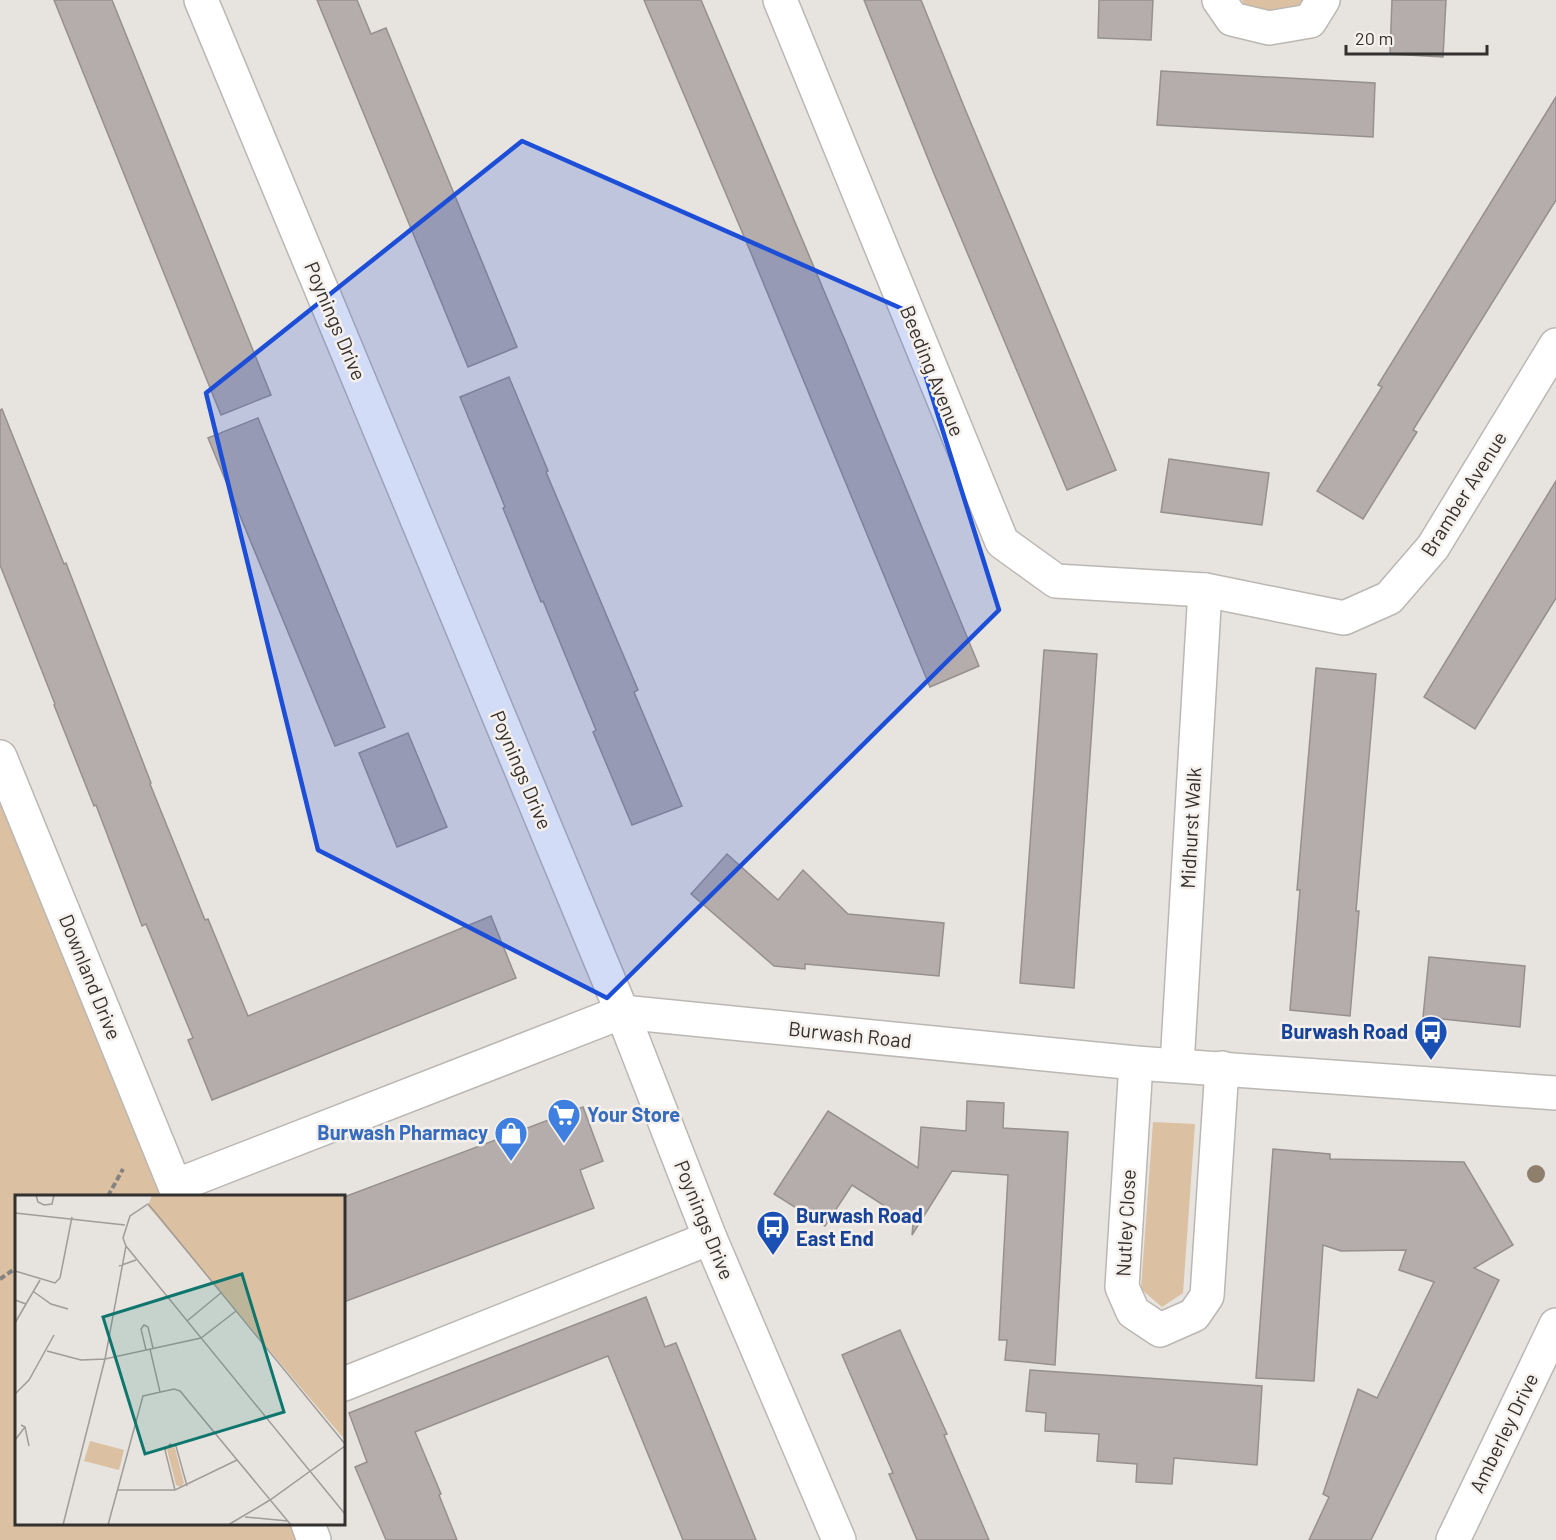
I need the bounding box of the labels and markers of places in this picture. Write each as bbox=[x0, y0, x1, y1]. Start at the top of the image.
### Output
bus stop icon: Burwash Road bbox=[1413, 1014, 1449, 1061]
place label: Burwash Road bbox=[1281, 1019, 1408, 1043]
supermarket icon: Your Store bbox=[546, 1097, 582, 1144]
place label: Your Store bbox=[587, 1102, 680, 1126]
shop icon: Burwash Pharmacy bbox=[493, 1115, 529, 1162]
place label: Burwash Pharmacy bbox=[317, 1120, 488, 1144]
place label: Burwash Road East End bbox=[796, 1203, 923, 1250]
bus stop icon: Burwash Road East End bbox=[755, 1209, 791, 1256]

